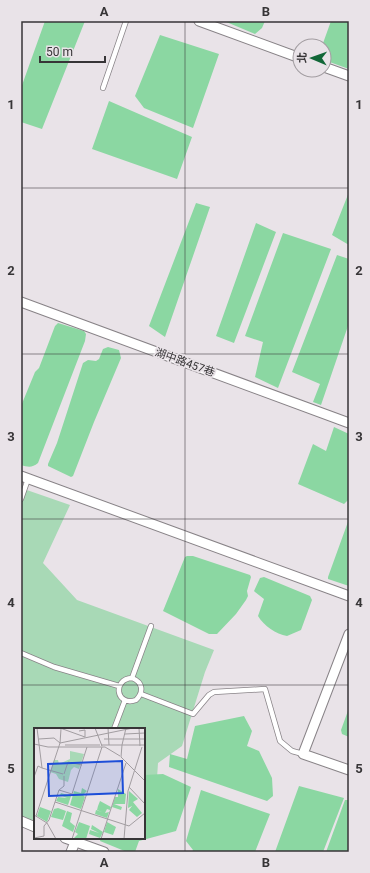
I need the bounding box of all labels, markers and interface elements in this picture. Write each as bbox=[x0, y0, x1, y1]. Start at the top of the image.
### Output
text: A bbox=[100, 4, 109, 19]
text: B bbox=[262, 4, 270, 19]
scale bar bbox=[40, 38, 105, 64]
north arrow bbox=[292, 38, 332, 78]
text: 50 m bbox=[46, 45, 73, 59]
text: 北 bbox=[296, 52, 309, 63]
text: 1 bbox=[7, 97, 15, 112]
text: 1 bbox=[355, 97, 363, 112]
text: 2 bbox=[7, 263, 15, 278]
text: 2 bbox=[355, 263, 363, 278]
street label: 湖中路457巷 bbox=[153, 346, 216, 379]
text: 3 bbox=[7, 429, 15, 444]
text: 3 bbox=[355, 429, 363, 444]
text: 4 bbox=[7, 595, 15, 610]
text: 4 bbox=[355, 595, 363, 610]
inset map bbox=[34, 728, 145, 839]
text: 5 bbox=[7, 761, 15, 776]
text: 5 bbox=[355, 761, 363, 776]
text: A bbox=[100, 855, 109, 870]
text: B bbox=[262, 855, 270, 870]

